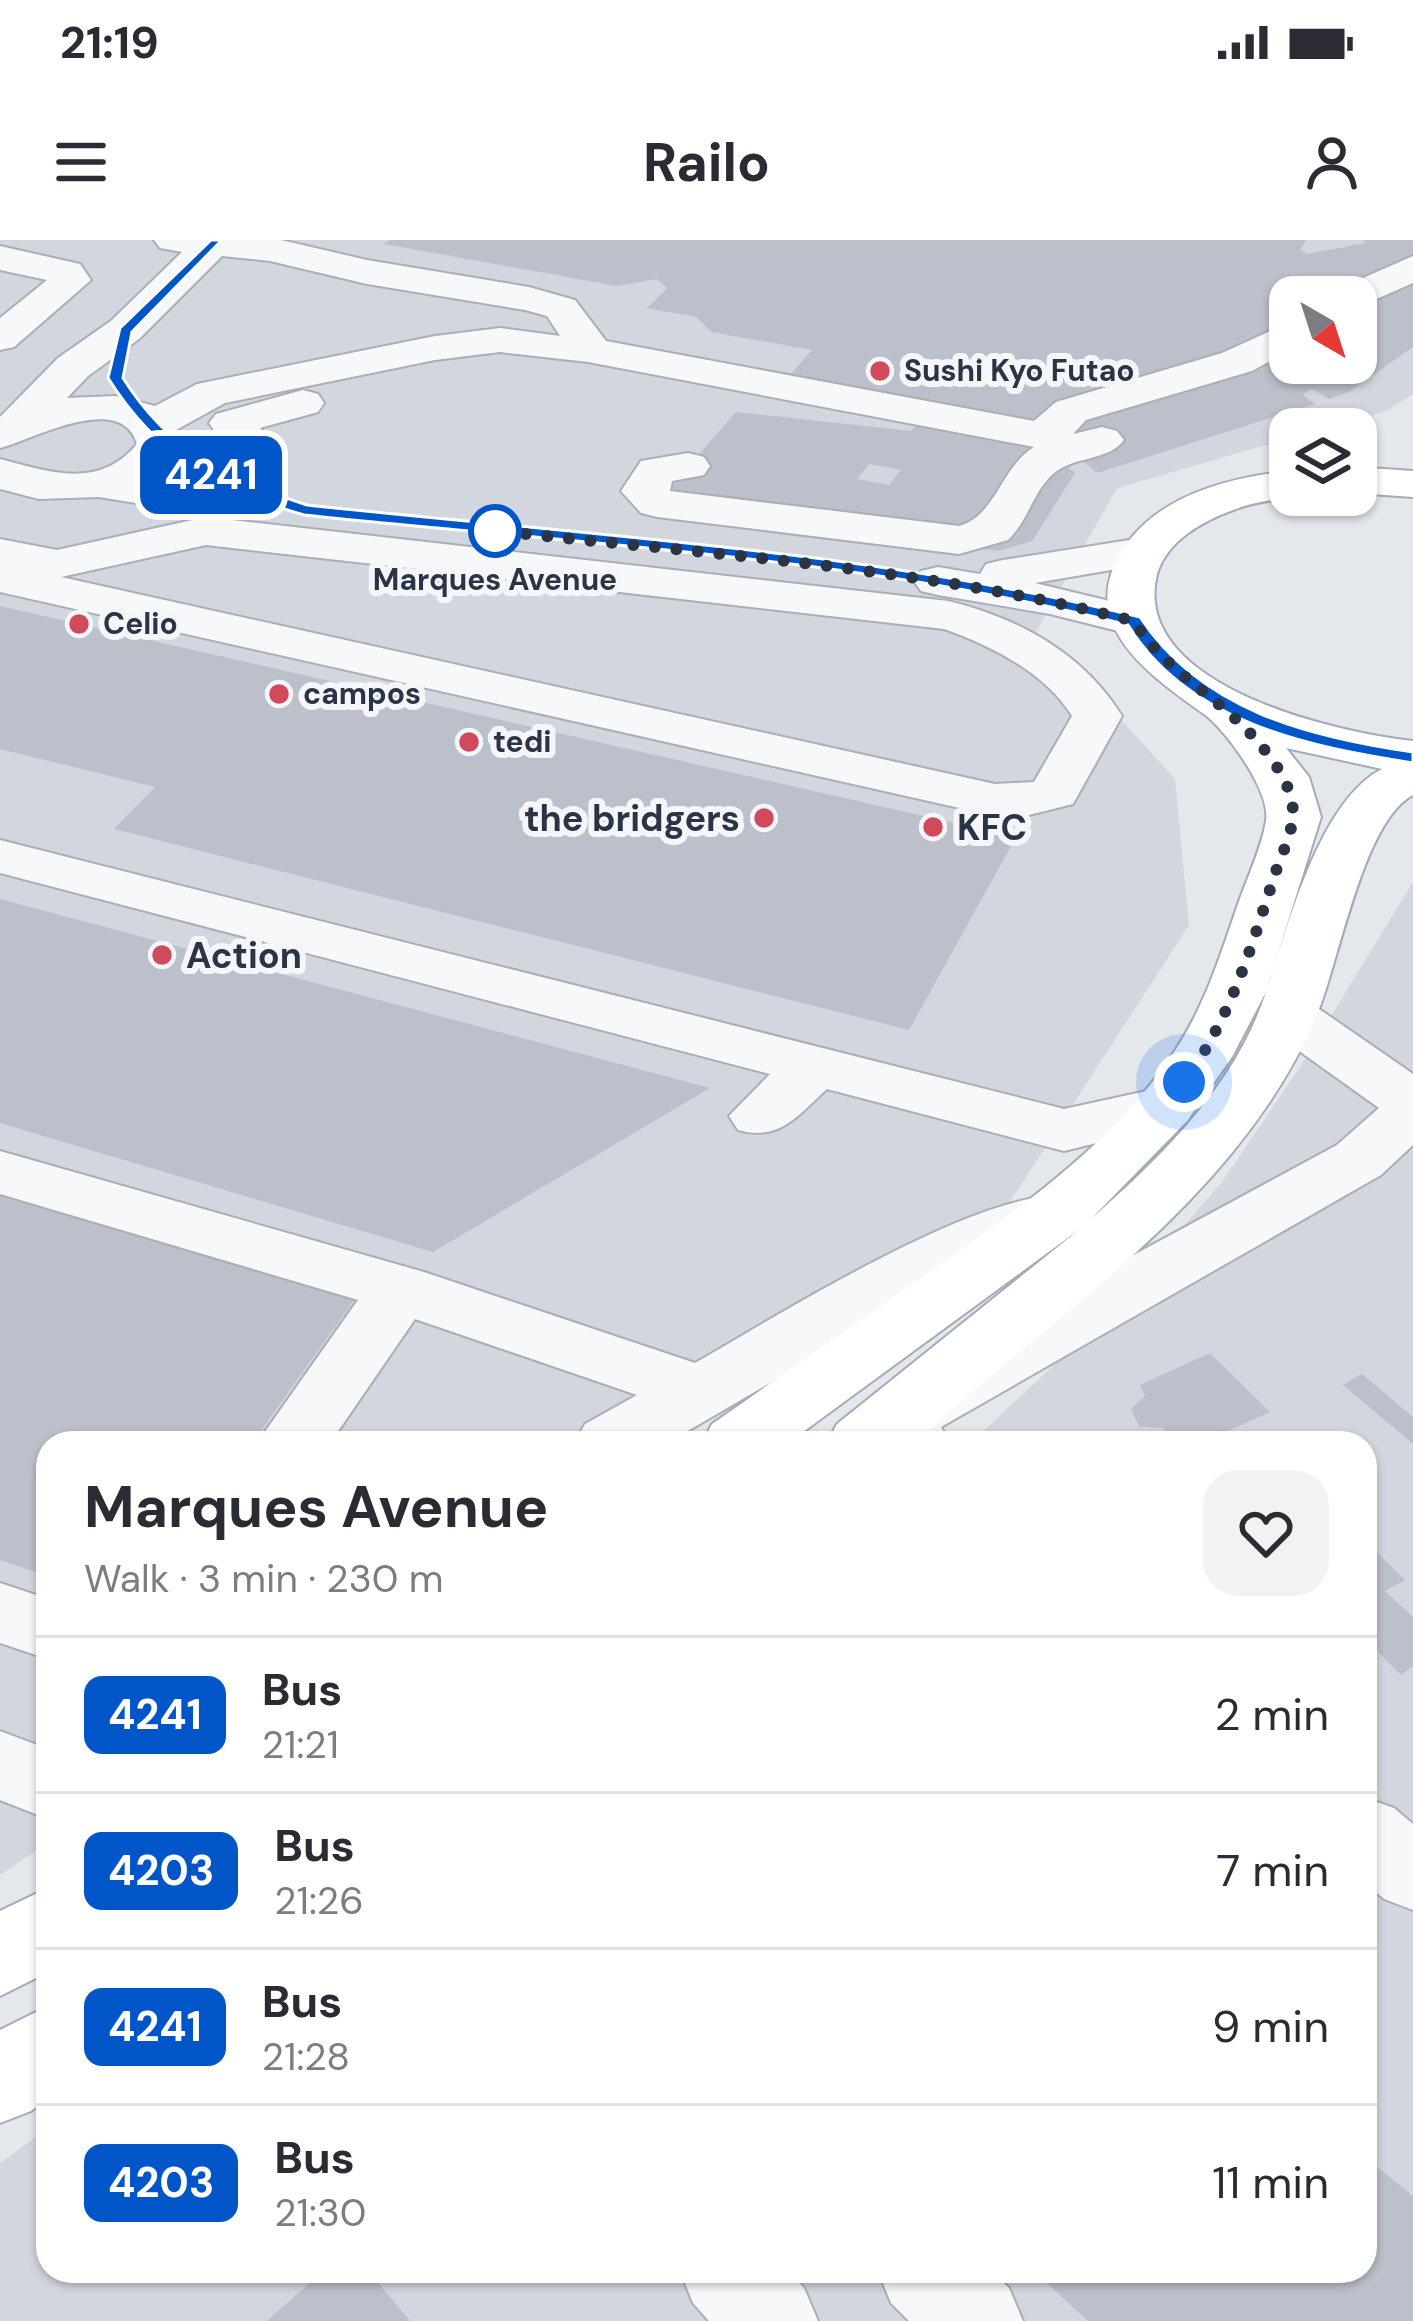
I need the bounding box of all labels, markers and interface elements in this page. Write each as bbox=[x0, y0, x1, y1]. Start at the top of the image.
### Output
text: 21:19 bbox=[60, 13, 159, 72]
text: Railo bbox=[643, 127, 770, 198]
icon: menu bbox=[48, 129, 114, 195]
icon: person bbox=[1299, 129, 1365, 195]
north arrow bbox=[1269, 276, 1377, 384]
map controls bbox=[1269, 276, 1377, 516]
place label: Sushi Kyo Futao bbox=[904, 351, 1135, 390]
marker: Sushi Kyo Futao bbox=[867, 358, 893, 384]
button: layers bbox=[1269, 408, 1377, 516]
line badge: 4241 bbox=[127, 436, 295, 514]
text: 4241 bbox=[164, 447, 258, 502]
marker: Marques Avenue bbox=[470, 506, 520, 556]
place label: Marques Avenue bbox=[373, 560, 617, 599]
place label: Celio bbox=[103, 604, 178, 643]
marker: Celio bbox=[66, 611, 92, 637]
place label: campos bbox=[303, 674, 421, 713]
marker: campos bbox=[266, 681, 292, 707]
place label: tedi bbox=[493, 722, 552, 761]
marker: tedi bbox=[456, 729, 482, 755]
place label: the bridgers bbox=[524, 795, 740, 842]
place label: KFC bbox=[957, 804, 1027, 851]
marker: the bridgers bbox=[751, 805, 777, 831]
marker: KFC bbox=[920, 814, 946, 840]
place label: Action bbox=[186, 932, 302, 979]
marker: Action bbox=[149, 942, 175, 968]
your location bbox=[1154, 1052, 1214, 1112]
text: Marques Avenue bbox=[84, 1470, 548, 1545]
button: heart bbox=[1203, 1470, 1329, 1596]
text: Walk · 3 min · 230 m bbox=[84, 1553, 444, 1604]
text: Bus bbox=[262, 1660, 342, 1719]
text: 2 min bbox=[1214, 1685, 1329, 1744]
text: 4241 bbox=[108, 1687, 202, 1742]
text: 21:21 bbox=[262, 1719, 339, 1770]
text: Bus bbox=[274, 1816, 355, 1875]
text: 7 min bbox=[1216, 1841, 1329, 1900]
text: 4203 bbox=[108, 1843, 214, 1898]
text: 21:26 bbox=[274, 1875, 364, 1926]
text: Bus bbox=[262, 1972, 342, 2031]
text: 9 min bbox=[1212, 1997, 1329, 2056]
text: 4241 bbox=[108, 1999, 202, 2054]
text: 21:28 bbox=[262, 2031, 350, 2082]
text: Bus bbox=[274, 2128, 355, 2187]
text: 11 min bbox=[1212, 2153, 1329, 2212]
text: 4203 bbox=[108, 2155, 214, 2210]
text: 21:30 bbox=[274, 2187, 367, 2238]

